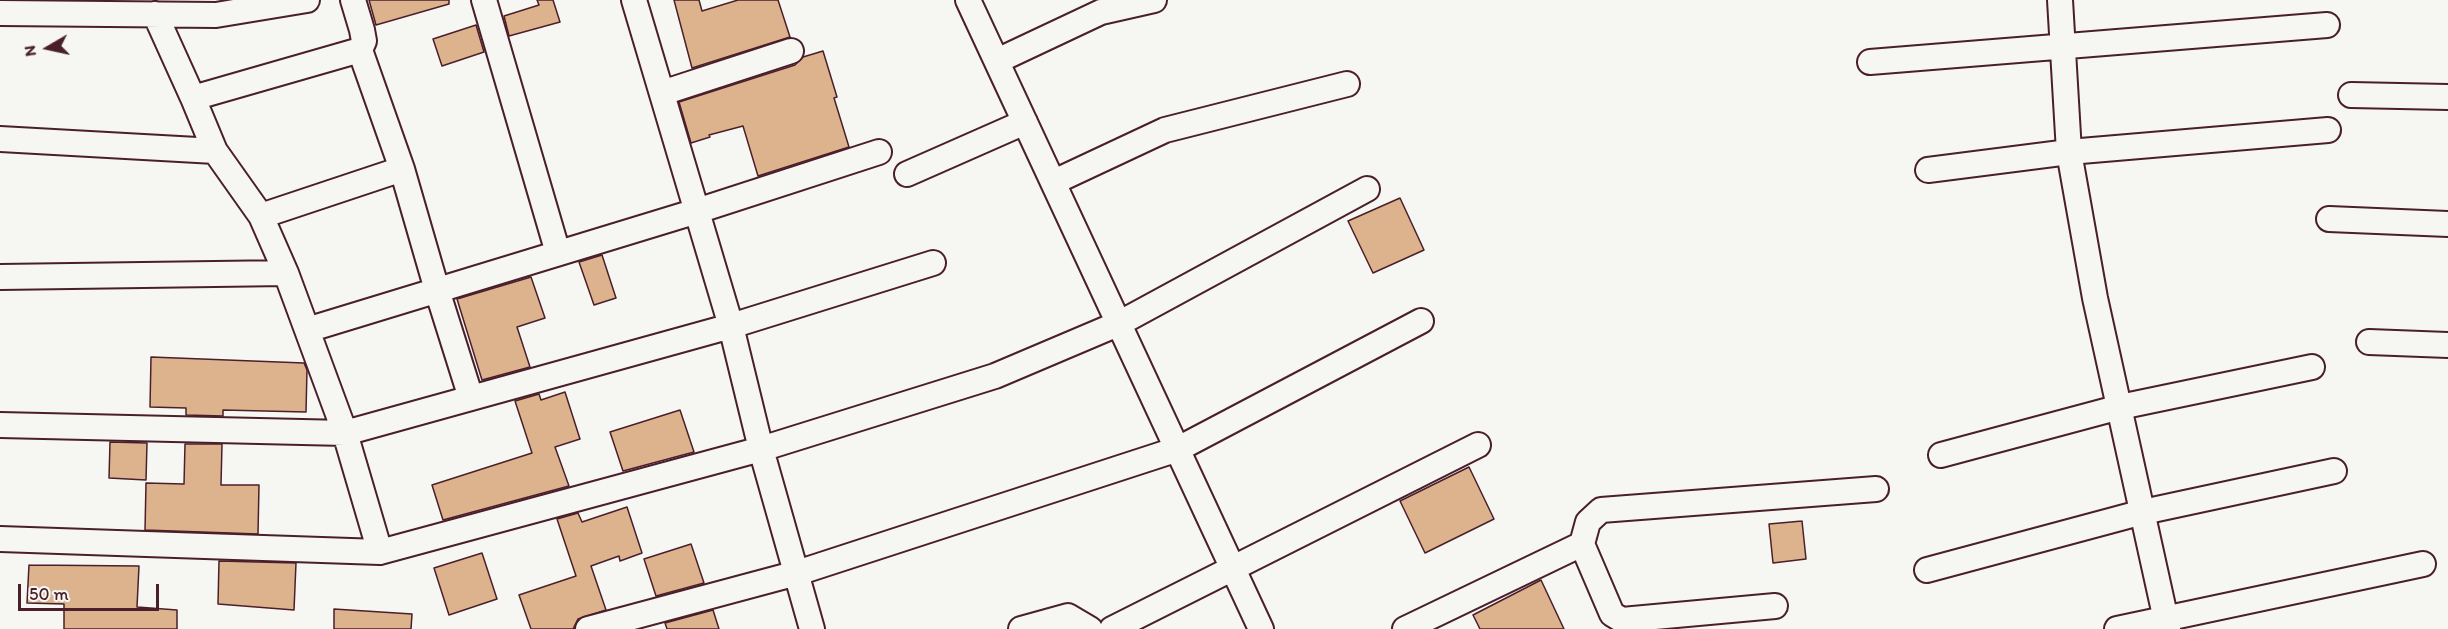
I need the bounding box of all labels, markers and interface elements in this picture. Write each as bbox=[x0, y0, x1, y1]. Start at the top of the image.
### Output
north arrow bbox=[18, 18, 78, 78]
text: N bbox=[19, 44, 40, 58]
scale bar bbox=[21, 572, 162, 610]
text: 50 m bbox=[29, 583, 69, 605]

